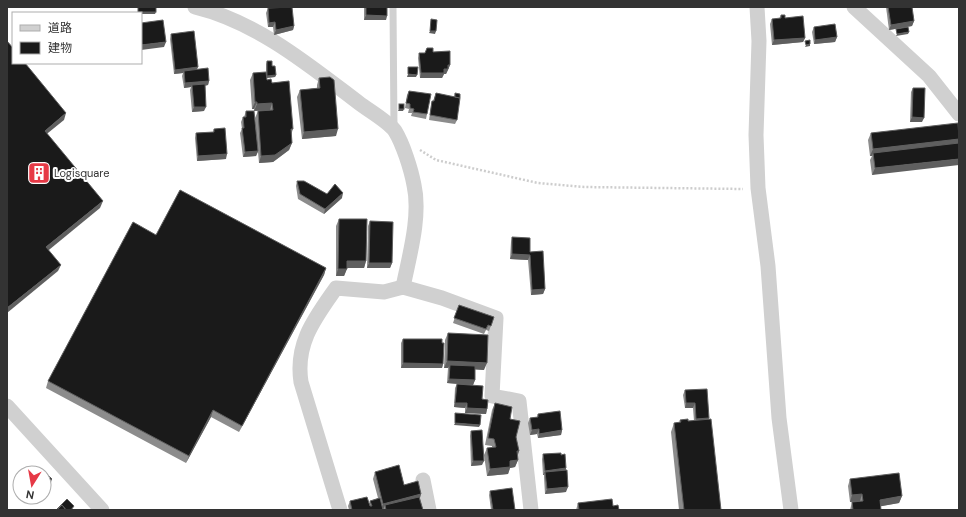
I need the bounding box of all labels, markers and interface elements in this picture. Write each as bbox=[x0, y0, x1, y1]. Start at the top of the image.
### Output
legend bbox=[12, 12, 142, 64]
text: 道路 bbox=[48, 20, 72, 36]
text: 建物 bbox=[48, 40, 72, 56]
building icon: Logisquare bbox=[26, 160, 52, 186]
place label: Logisquare bbox=[54, 166, 109, 180]
north arrow bbox=[12, 465, 52, 505]
text: N bbox=[25, 487, 35, 502]

